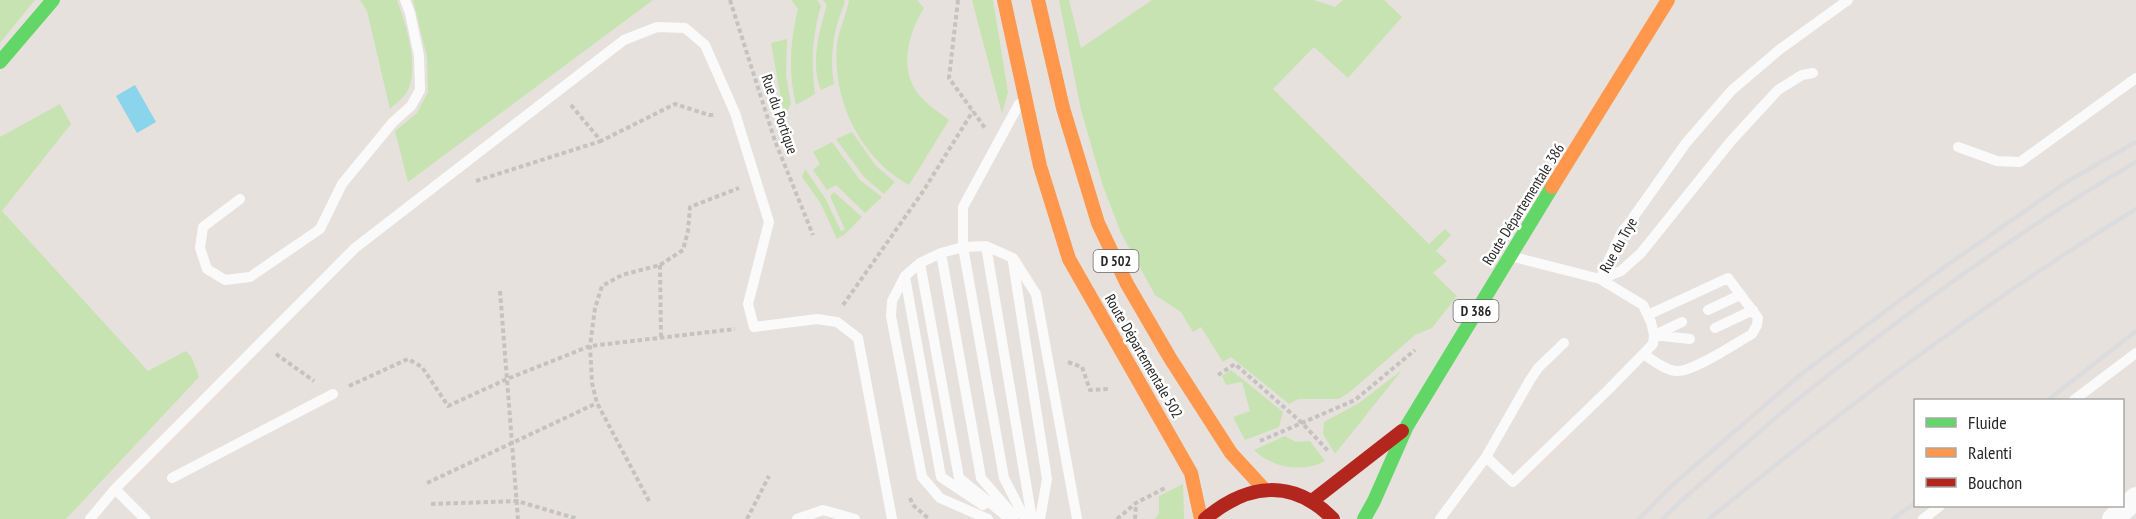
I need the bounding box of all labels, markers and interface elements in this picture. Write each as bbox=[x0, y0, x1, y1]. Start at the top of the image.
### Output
street label: Rue du Portique bbox=[757, 72, 803, 156]
street label: Route Départementale 386 bbox=[1478, 139, 1568, 268]
street label: Rue du Trye bbox=[1595, 214, 1641, 276]
road number: D 502 bbox=[1094, 250, 1138, 272]
street label: Route Départementale 502 bbox=[1101, 291, 1187, 421]
road number: D 386 bbox=[1454, 300, 1498, 322]
legend bbox=[1914, 399, 2124, 507]
text: Fluide bbox=[1968, 411, 2007, 434]
text: Ralenti bbox=[1968, 441, 2012, 464]
text: Bouchon bbox=[1968, 471, 2022, 494]

